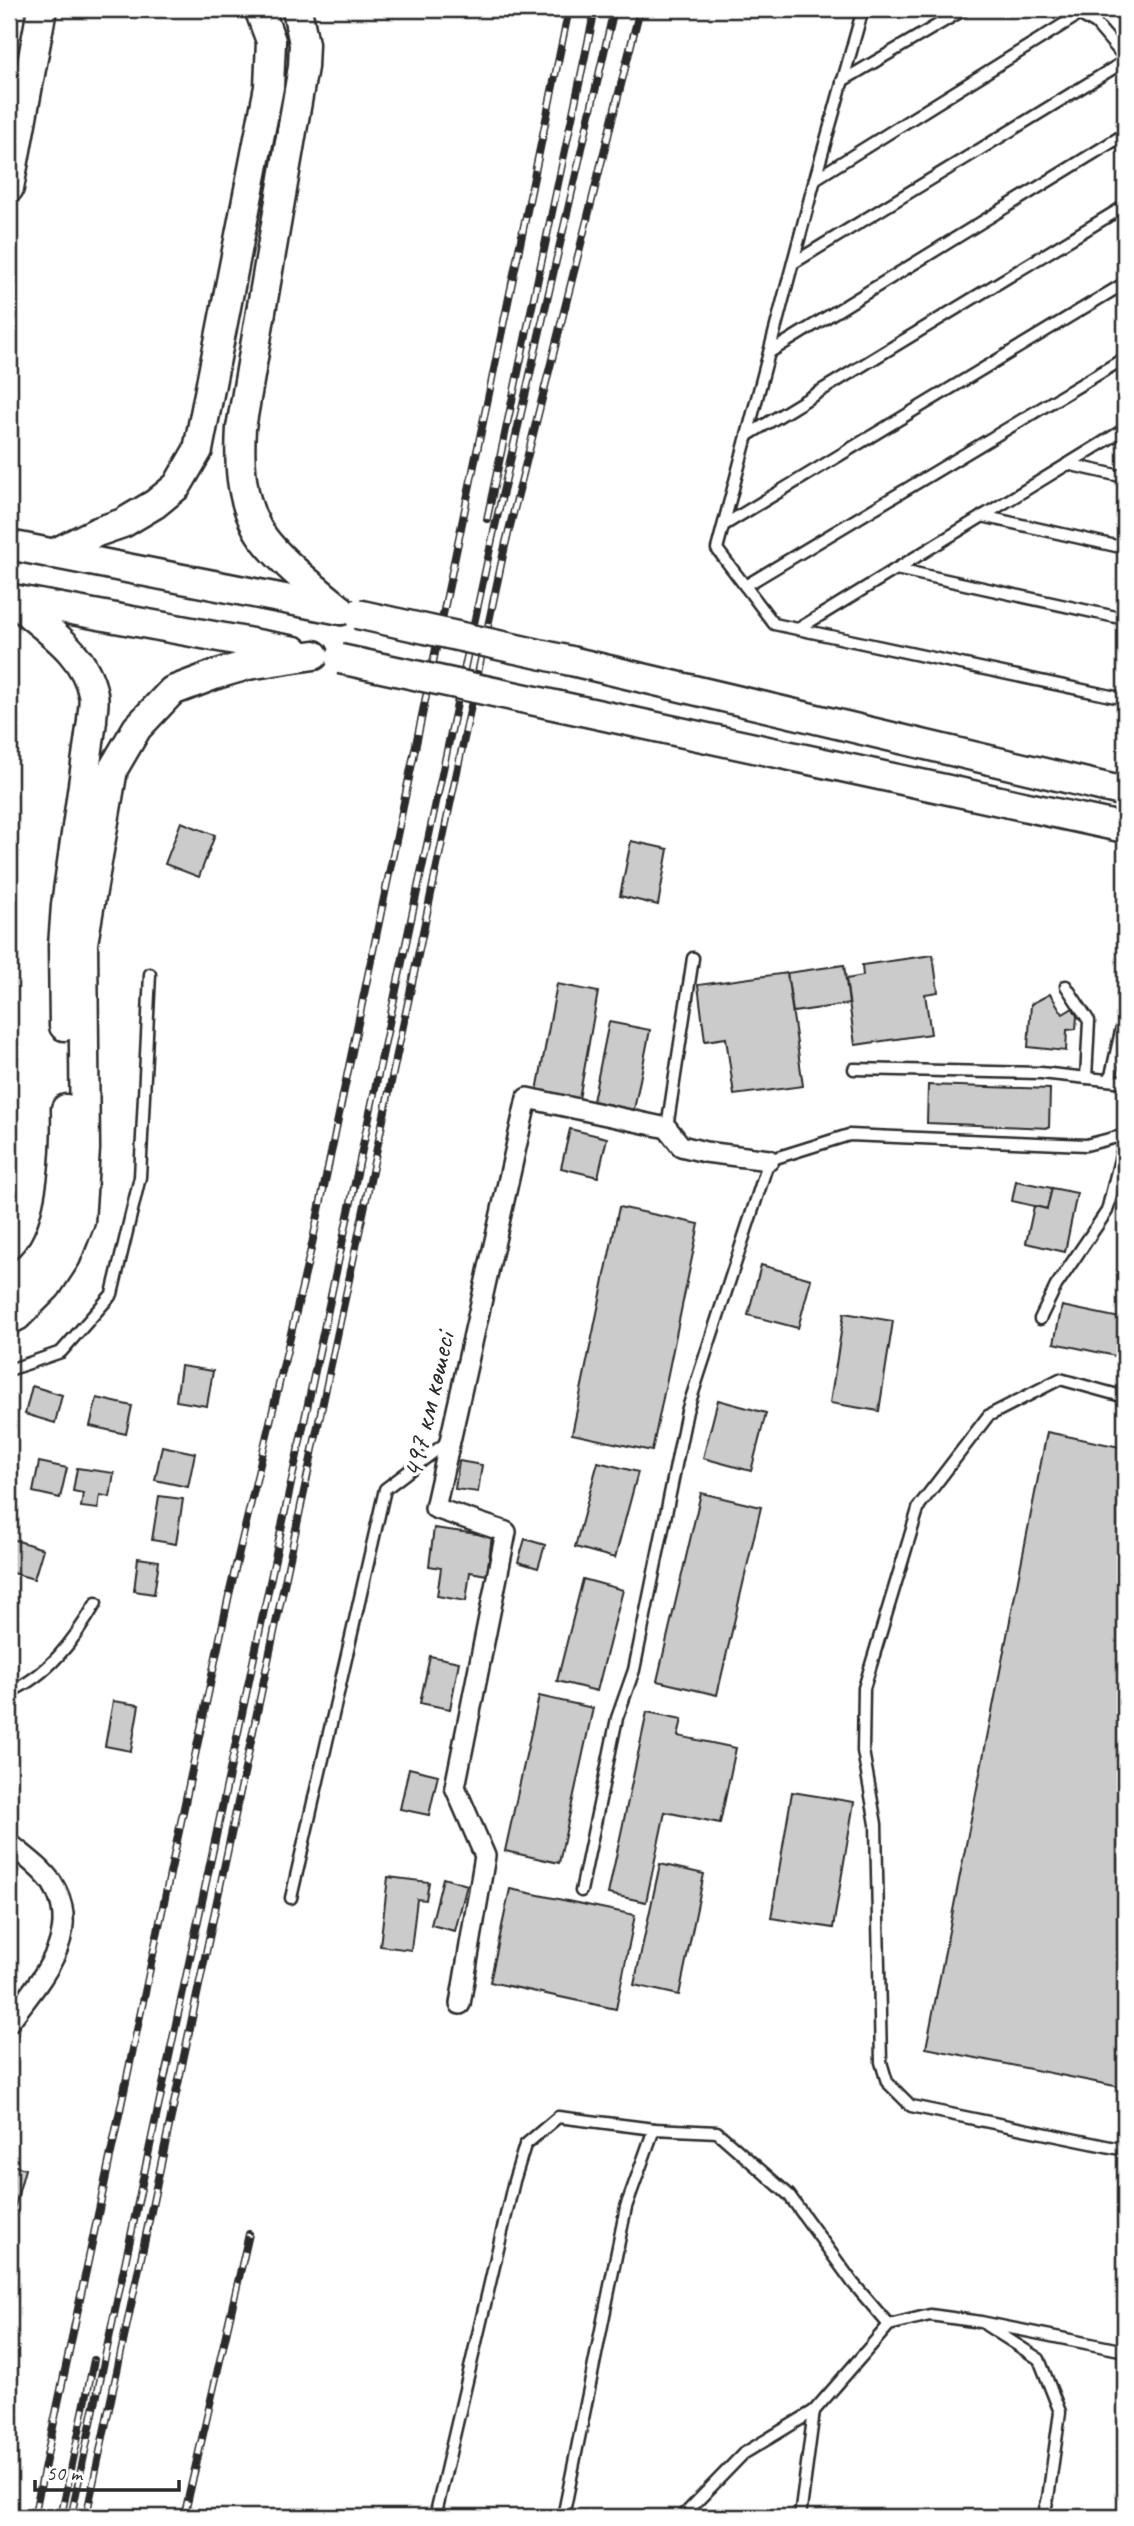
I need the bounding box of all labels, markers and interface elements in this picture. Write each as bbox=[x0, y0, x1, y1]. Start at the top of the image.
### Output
street label: 497 км көшесі bbox=[393, 1325, 464, 1482]
scale bar bbox=[35, 2449, 178, 2493]
text: 50 m bbox=[46, 2460, 84, 2486]

